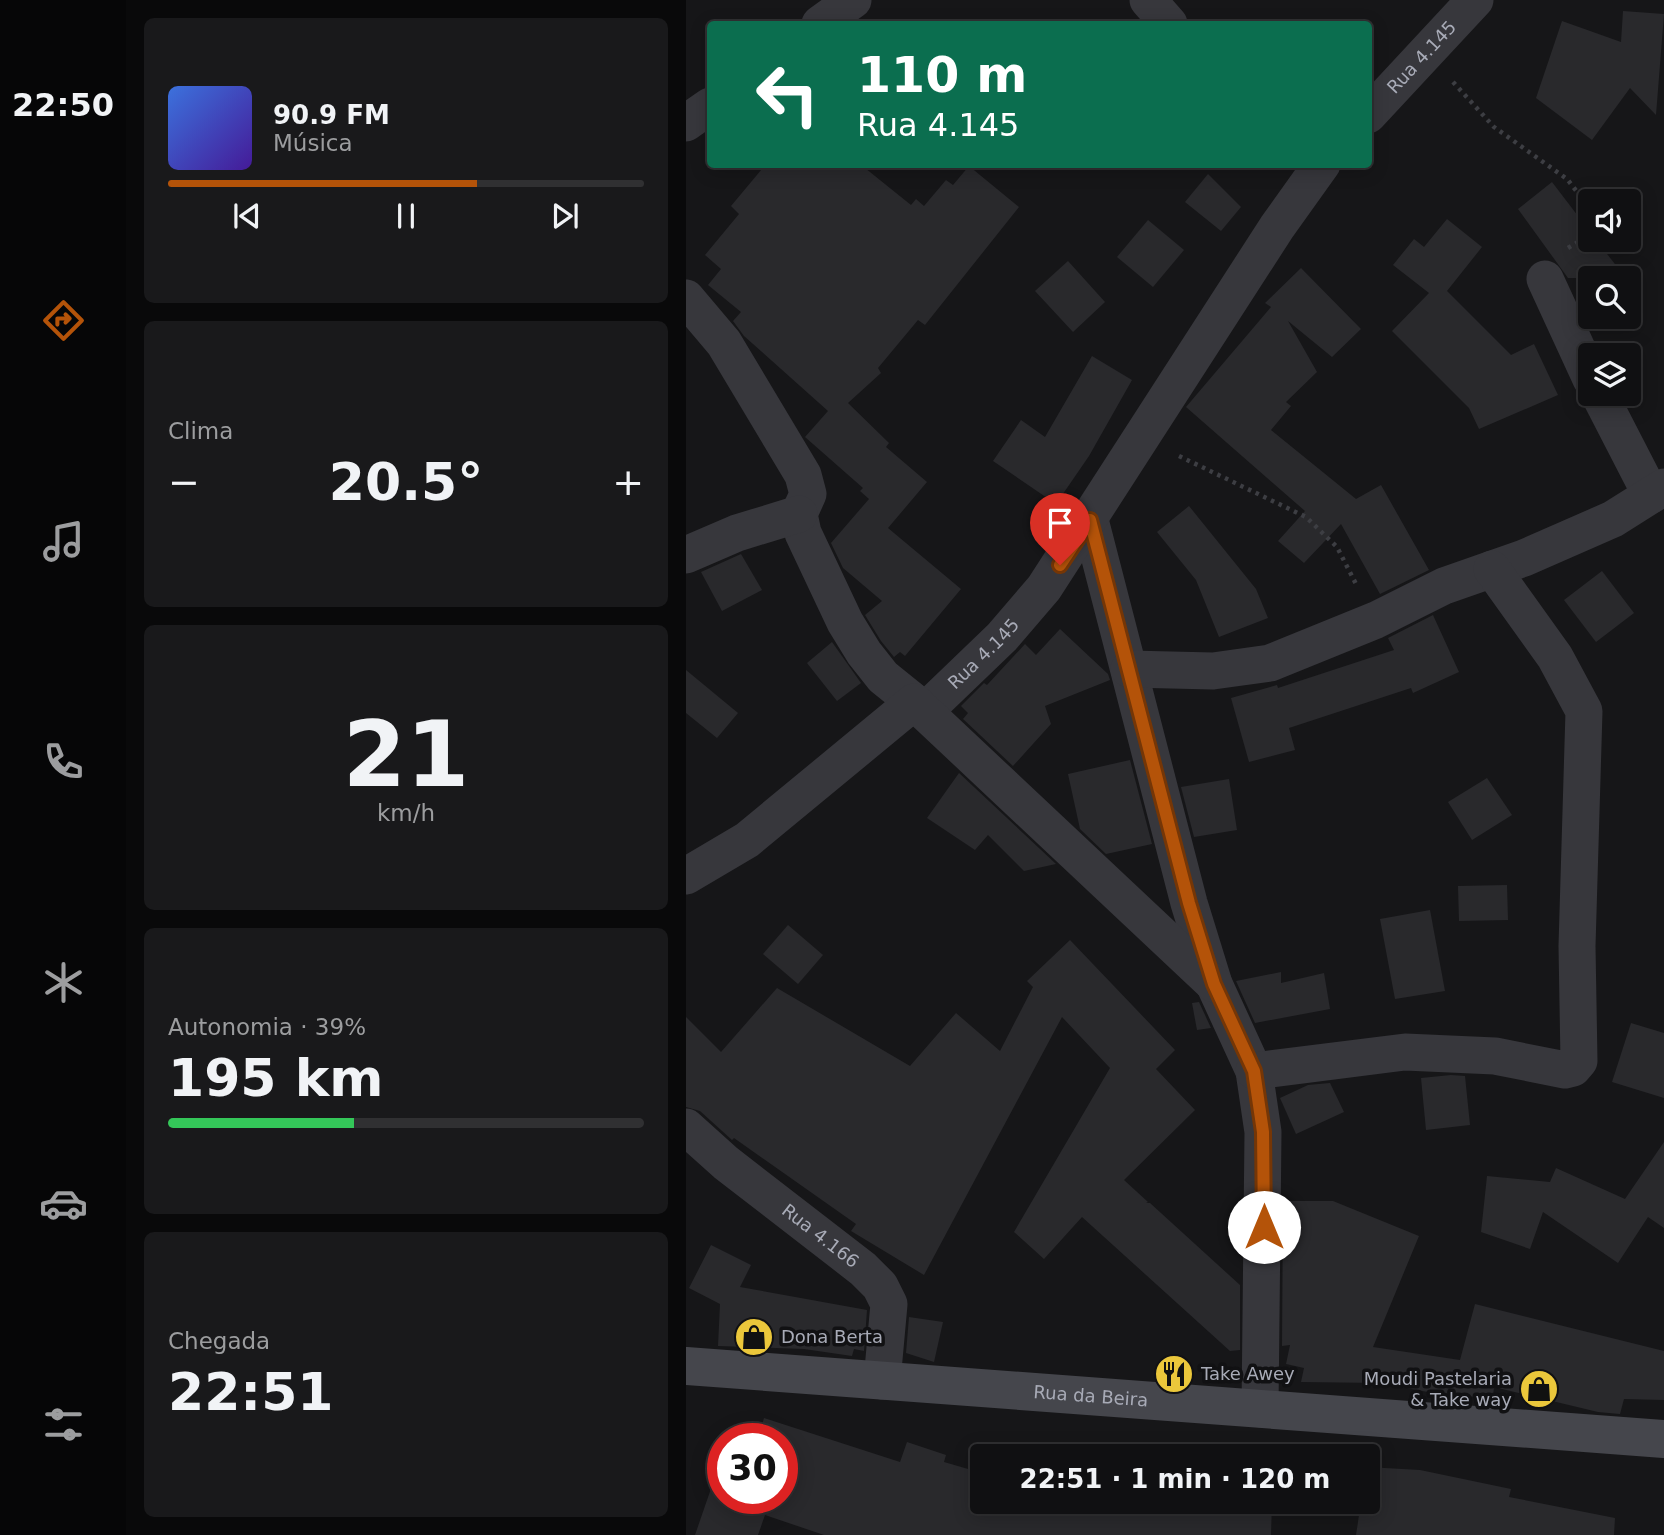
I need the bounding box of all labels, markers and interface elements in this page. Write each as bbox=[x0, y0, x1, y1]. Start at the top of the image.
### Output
street label: Rua 4.145 bbox=[1383, 16, 1460, 97]
text: 110 m bbox=[857, 47, 1027, 104]
icon: left bbox=[742, 49, 833, 140]
text: 22:50 bbox=[12, 86, 114, 124]
text: 90.9 FM bbox=[273, 100, 390, 130]
text: Rua 4.145 bbox=[857, 106, 1019, 144]
text: Música bbox=[273, 130, 353, 156]
map controls bbox=[1578, 189, 1641, 406]
button: sound bbox=[1578, 189, 1641, 252]
icon: previous bbox=[228, 197, 266, 235]
icon: pause bbox=[387, 197, 425, 235]
icon: next bbox=[546, 197, 584, 235]
button: search bbox=[1578, 266, 1641, 329]
icon: directions bbox=[39, 296, 88, 345]
button: layers bbox=[1578, 343, 1641, 406]
text: Clima bbox=[168, 418, 233, 444]
text: 20.5° bbox=[329, 452, 483, 512]
text: − bbox=[168, 460, 200, 504]
text: + bbox=[612, 460, 644, 504]
pin bbox=[1030, 493, 1090, 565]
icon: arrive bbox=[1041, 504, 1079, 542]
icon: music bbox=[39, 517, 88, 566]
street label: Rua 4.145 bbox=[944, 614, 1023, 693]
text: 21 bbox=[343, 702, 469, 807]
icon: phone bbox=[39, 737, 88, 786]
text: km/h bbox=[377, 800, 435, 826]
icon: climate bbox=[39, 958, 88, 1007]
text: Autonomia · 39% bbox=[168, 1014, 366, 1040]
text: 195 km bbox=[168, 1048, 383, 1108]
icon: car bbox=[39, 1179, 88, 1228]
position arrow bbox=[1227, 1190, 1301, 1264]
street label: Rua 4.166 bbox=[778, 1199, 863, 1272]
shop icon: Dona Berta bbox=[733, 1316, 775, 1358]
place label: Dona Berta bbox=[781, 1326, 883, 1347]
text: Chegada bbox=[168, 1328, 270, 1354]
restaurant icon: Take Awey bbox=[1153, 1353, 1195, 1395]
text: 22:51 bbox=[168, 1362, 334, 1422]
place label: Take Awey bbox=[1200, 1363, 1295, 1384]
place label: Moudi Pastelaria & Take way bbox=[1364, 1368, 1512, 1410]
shop icon: Moudi Pastelaria & Take way bbox=[1518, 1368, 1560, 1410]
street label: Rua da Beira bbox=[1033, 1381, 1149, 1410]
icon: filters bbox=[39, 1400, 88, 1449]
speed limit sign: 30 bbox=[707, 1423, 798, 1514]
text: 22:51 · 1 min · 120 m bbox=[1020, 1464, 1330, 1494]

